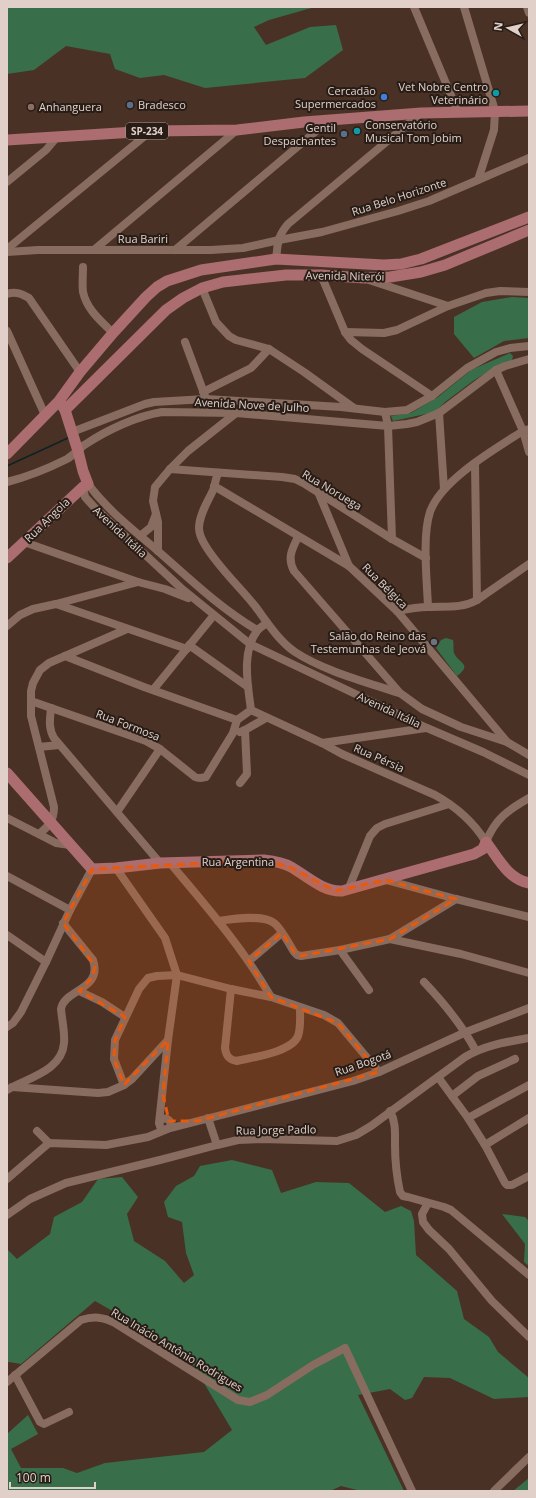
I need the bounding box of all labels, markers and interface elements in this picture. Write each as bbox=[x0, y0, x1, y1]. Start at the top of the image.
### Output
north arrow bbox=[488, 8, 528, 48]
text: N bbox=[490, 21, 506, 32]
place label: Vet Nobre Centro Veterinário bbox=[398, 79, 488, 107]
place label: Cercadão Supermercados bbox=[295, 83, 376, 111]
marker: Vet Nobre Centro Veterinário bbox=[491, 88, 501, 98]
marker: Cercadão Supermercados bbox=[379, 92, 389, 102]
place label: Bradesco bbox=[138, 97, 186, 112]
place label: Anhanguera bbox=[39, 99, 102, 114]
marker: Bradesco bbox=[125, 100, 135, 110]
marker: Anhanguera bbox=[26, 102, 36, 112]
place label: Conservatório Musical Tom Jobim bbox=[365, 117, 462, 145]
place label: Gentil Despachantes bbox=[264, 120, 336, 148]
road number: SP-234 bbox=[126, 123, 168, 139]
marker: Conservatório Musical Tom Jobim bbox=[352, 126, 362, 136]
marker: Gentil Despachantes bbox=[339, 129, 349, 139]
street label: Rua Belo Horizonte bbox=[350, 174, 448, 219]
street label: Rua Bariri bbox=[118, 231, 168, 246]
street label: Avenida Niterói bbox=[305, 267, 385, 284]
street label: Avenida Nove de Julho bbox=[194, 394, 310, 415]
street label: Rua Noruega bbox=[300, 466, 365, 513]
street label: Rua Angola bbox=[21, 494, 73, 545]
street label: Avenida Itália bbox=[90, 503, 151, 561]
street label: Rua Bélgica bbox=[359, 560, 411, 612]
place label: Salão do Reino das Testemunhas de Jeová bbox=[311, 628, 426, 656]
marker: Salão do Reino das Testemunhas de Jeová bbox=[429, 637, 439, 647]
street label: Avenida Itália bbox=[355, 688, 423, 731]
street label: Rua Formosa bbox=[94, 705, 162, 744]
street label: Rua Pérsia bbox=[352, 740, 407, 775]
street label: Rua Argentina bbox=[202, 854, 274, 869]
street label: Rua Bogotá bbox=[333, 1046, 393, 1079]
street label: Rua Jorge Padlo bbox=[236, 1121, 317, 1138]
street label: Rua Inácio Antônio Rodrigues bbox=[109, 1304, 246, 1395]
scale bar bbox=[10, 1464, 95, 1490]
text: 100 m bbox=[16, 1469, 51, 1486]

